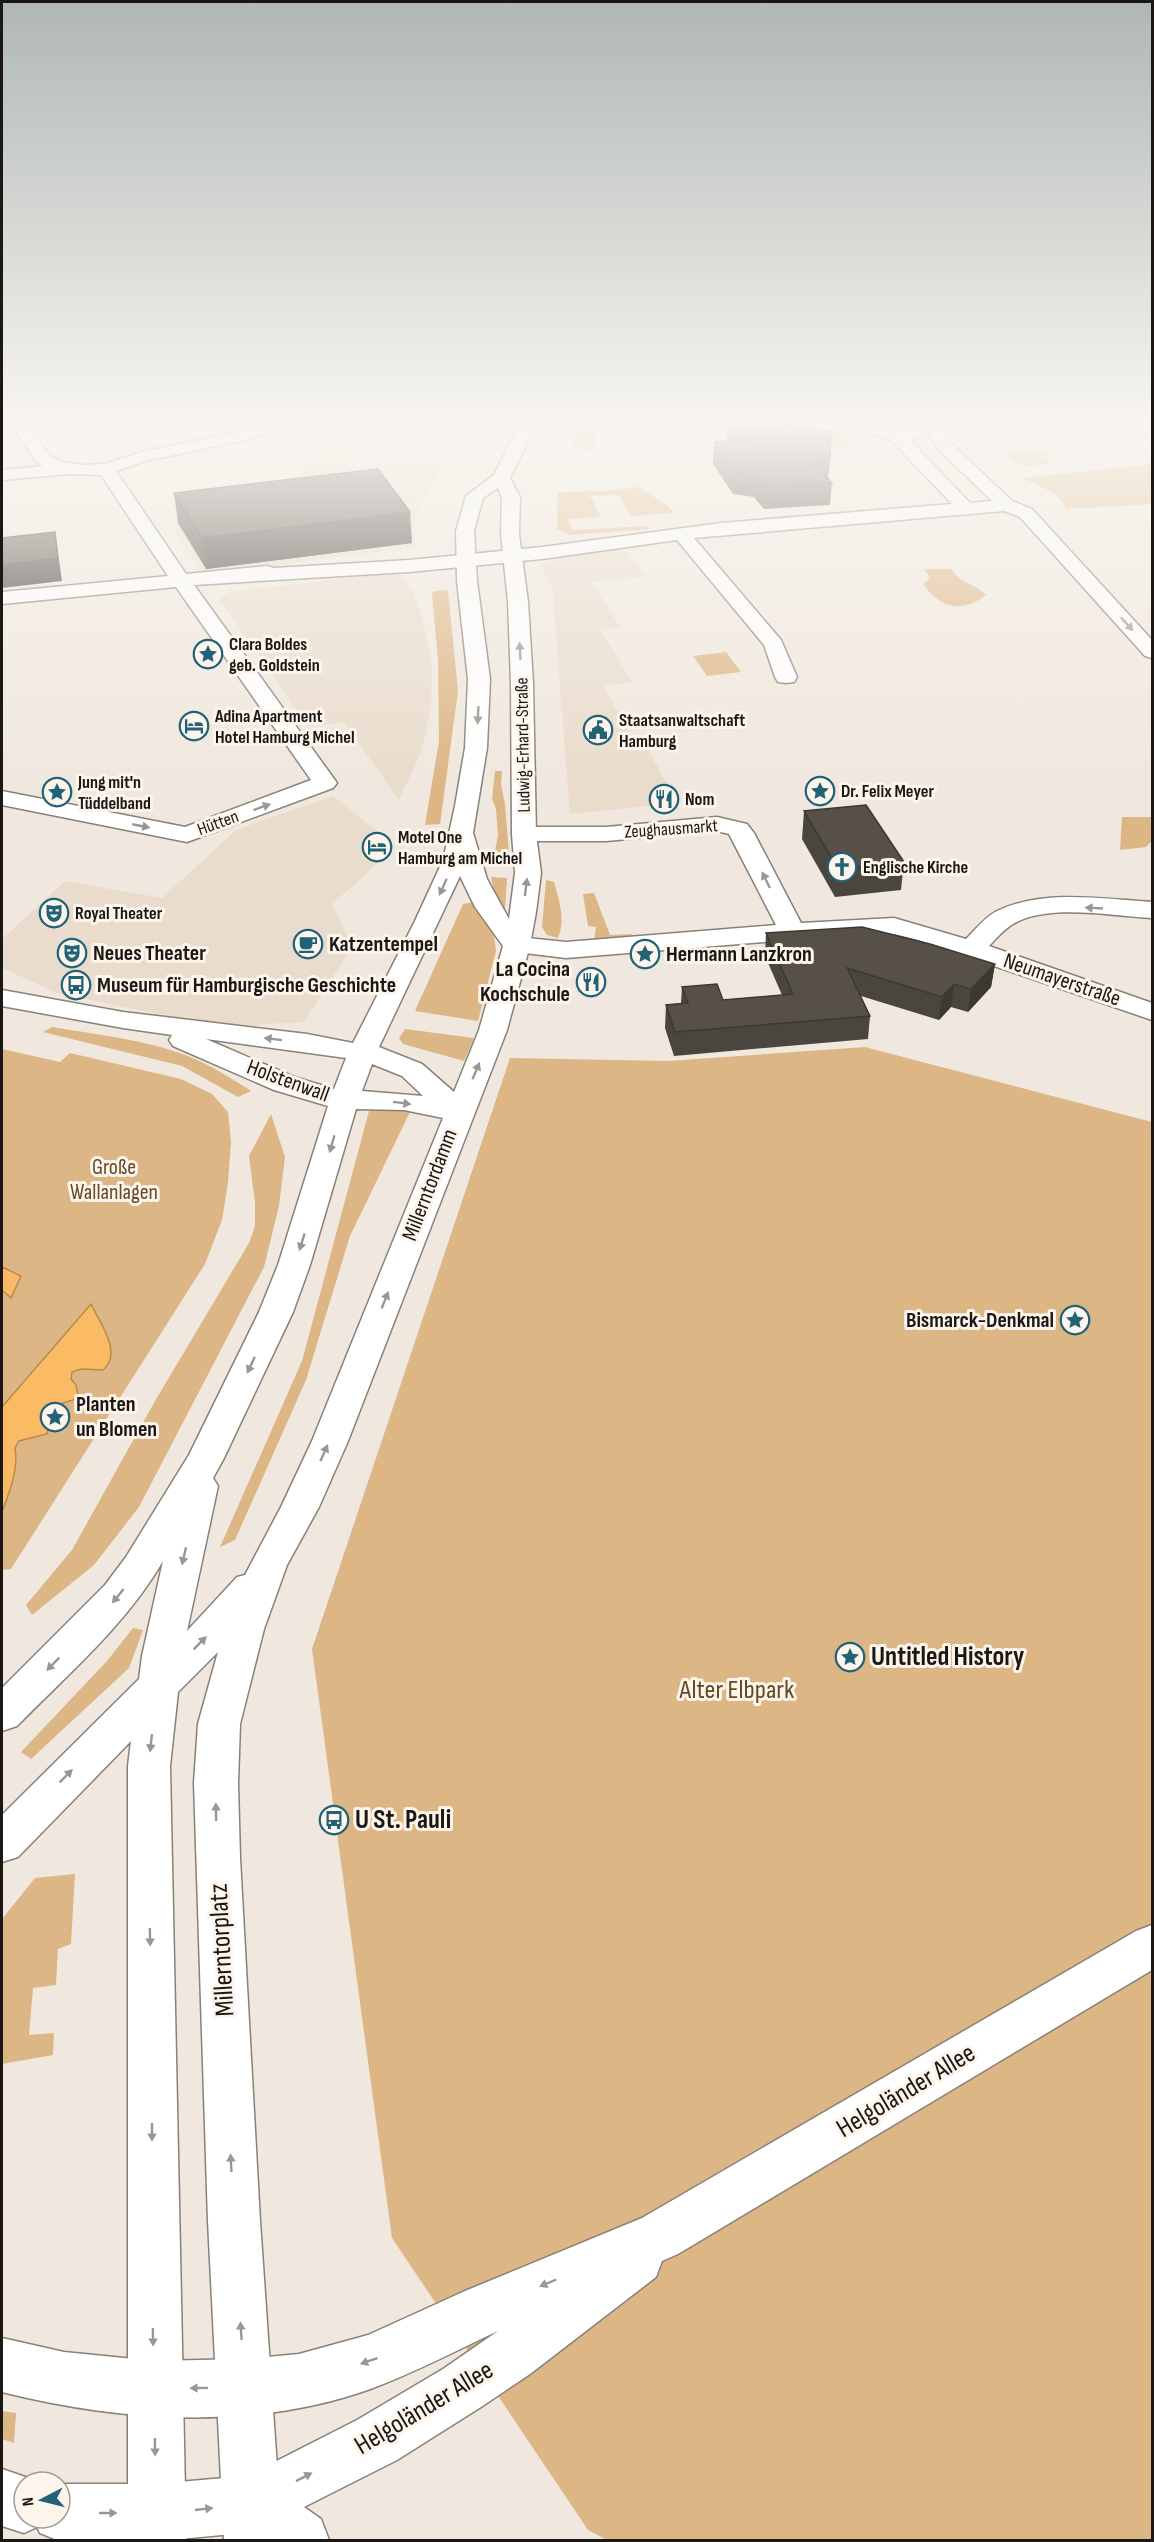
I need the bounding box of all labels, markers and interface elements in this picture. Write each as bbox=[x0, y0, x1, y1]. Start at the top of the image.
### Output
one-way arrow bbox=[1120, 617, 1134, 632]
place label: Clara Boldes geb. Goldstein bbox=[229, 634, 320, 676]
place icon: Clara Boldes geb. Goldstein bbox=[192, 638, 224, 670]
one-way arrow bbox=[516, 641, 525, 660]
street label: Ludwig-Erhard-Straße bbox=[511, 677, 535, 813]
place label: Adina Apartment Hotel Hamburg Michel bbox=[214, 706, 355, 748]
one-way arrow bbox=[473, 706, 482, 725]
hotel icon: Adina Apartment Hotel Hamburg Michel bbox=[178, 710, 210, 742]
place label: Staatsanwaltschaft Hamburg bbox=[619, 710, 745, 752]
public building icon: Staatsanwaltschaft Hamburg bbox=[582, 714, 614, 746]
place label: Jung mit'n Tüddelband bbox=[77, 772, 151, 814]
place icon: Dr. Felix Meyer bbox=[804, 775, 836, 807]
place icon: Jung mit'n Tüddelband bbox=[41, 776, 73, 808]
place label: Dr. Felix Meyer bbox=[841, 781, 934, 802]
restaurant icon: Nom bbox=[648, 783, 680, 815]
place label: Nom bbox=[685, 789, 714, 810]
one-way arrow bbox=[253, 802, 271, 811]
street label: Hütten bbox=[194, 806, 242, 840]
street label: Zeughausmarkt bbox=[624, 815, 719, 843]
one-way arrow bbox=[132, 822, 151, 831]
place label: Motel One Hamburg am Michel bbox=[398, 827, 522, 869]
hotel icon: Motel One Hamburg am Michel bbox=[361, 831, 393, 863]
church icon: Englische Kirche bbox=[826, 851, 858, 883]
place label: Englische Kirche bbox=[863, 857, 968, 878]
one-way arrow bbox=[761, 871, 770, 888]
one-way arrow bbox=[439, 878, 448, 895]
one-way arrow bbox=[521, 878, 531, 897]
theatre icon: Royal Theater bbox=[38, 897, 70, 929]
place label: Royal Theater bbox=[75, 903, 163, 924]
one-way arrow bbox=[1085, 903, 1104, 912]
cafe icon: Katzentempel bbox=[292, 928, 324, 960]
place label: Katzentempel bbox=[329, 931, 438, 958]
theatre icon: Neues Theater bbox=[56, 937, 88, 969]
place icon: Hermann Lanzkron bbox=[629, 938, 661, 970]
place label: Neues Theater bbox=[93, 940, 206, 967]
place label: Hermann Lanzkron bbox=[666, 941, 812, 968]
street label: Neumayerstraße bbox=[1000, 947, 1124, 1013]
place label: La Cocina Kochschule bbox=[480, 956, 570, 1008]
restaurant icon: La Cocina Kochschule bbox=[575, 966, 607, 998]
bus stop icon: Museum für Hamburgische Geschichte bbox=[60, 969, 92, 1001]
place label: Museum für Hamburgische Geschichte bbox=[97, 972, 396, 999]
one-way arrow bbox=[263, 1034, 282, 1043]
street label: Holstenwall bbox=[243, 1054, 333, 1108]
one-way arrow bbox=[471, 1062, 481, 1080]
one-way arrow bbox=[393, 1098, 412, 1107]
street label: Millerntordamm bbox=[396, 1125, 464, 1245]
one-way arrow bbox=[327, 1135, 336, 1153]
park label: Große Wallanlagen bbox=[70, 1154, 158, 1206]
one-way arrow bbox=[297, 1233, 306, 1251]
one-way arrow bbox=[380, 1291, 390, 1309]
place icon: Bismarck-Denkmal bbox=[1059, 1304, 1091, 1336]
place label: Bismarck-Denkmal bbox=[906, 1307, 1054, 1334]
one-way arrow bbox=[246, 1356, 256, 1374]
place label: Planten un Blomen bbox=[76, 1391, 157, 1443]
place icon: Planten un Blomen bbox=[39, 1401, 71, 1433]
one-way arrow bbox=[320, 1445, 329, 1462]
one-way arrow bbox=[178, 1547, 188, 1565]
one-way arrow bbox=[112, 1588, 125, 1604]
one-way arrow bbox=[193, 1637, 207, 1651]
place icon: Untitled History bbox=[834, 1641, 866, 1673]
place label: Untitled History bbox=[871, 1641, 1024, 1673]
one-way arrow bbox=[45, 1657, 60, 1671]
park label: Alter Elbpark bbox=[679, 1674, 795, 1706]
one-way arrow bbox=[146, 1733, 156, 1752]
one-way arrow bbox=[59, 1769, 73, 1783]
one-way arrow bbox=[211, 1803, 221, 1822]
bus stop icon: U St. Pauli bbox=[318, 1804, 350, 1836]
place label: U St. Pauli bbox=[355, 1804, 451, 1836]
street label: Millerntorplatz bbox=[203, 1882, 241, 2017]
one-way arrow bbox=[145, 1928, 155, 1947]
street label: Helgoländer Allee bbox=[831, 2037, 981, 2145]
one-way arrow bbox=[147, 2123, 157, 2142]
one-way arrow bbox=[227, 2153, 236, 2172]
one-way arrow bbox=[538, 2278, 556, 2288]
one-way arrow bbox=[236, 2321, 246, 2340]
one-way arrow bbox=[148, 2327, 158, 2346]
street label: Helgoländer Allee bbox=[349, 2354, 499, 2462]
one-way arrow bbox=[360, 2357, 378, 2366]
one-way arrow bbox=[190, 2383, 209, 2393]
one-way arrow bbox=[150, 2438, 160, 2457]
north arrow bbox=[12, 2470, 72, 2530]
one-way arrow bbox=[295, 2473, 312, 2482]
text: N bbox=[19, 2496, 39, 2507]
one-way arrow bbox=[195, 2504, 214, 2514]
one-way arrow bbox=[99, 2508, 118, 2518]

